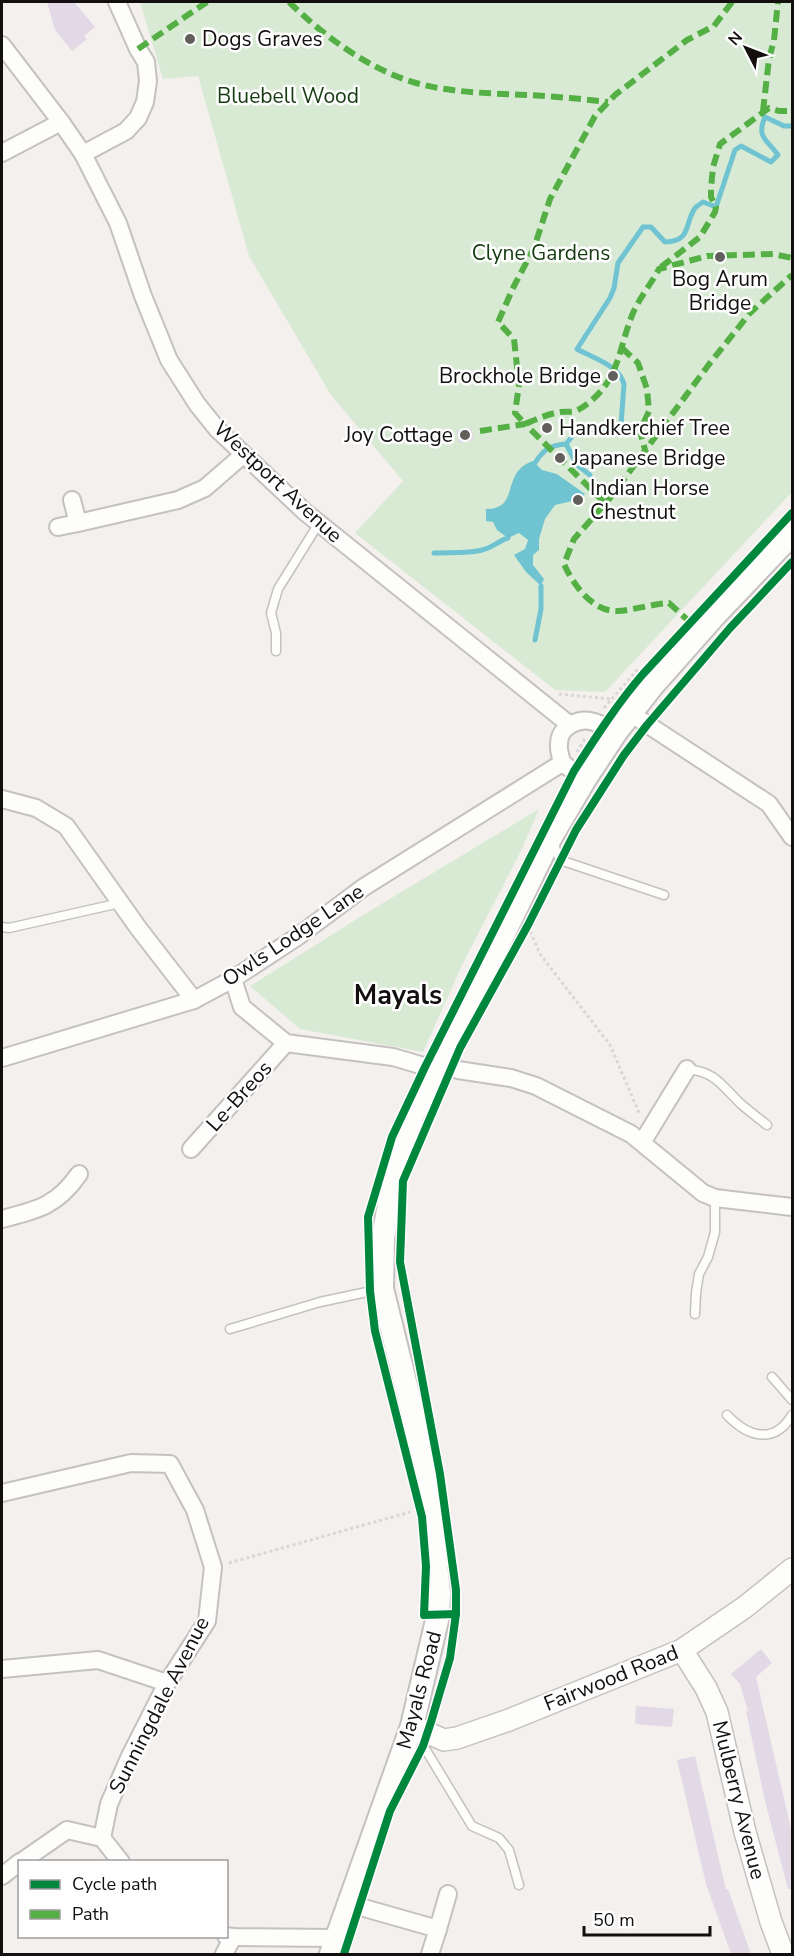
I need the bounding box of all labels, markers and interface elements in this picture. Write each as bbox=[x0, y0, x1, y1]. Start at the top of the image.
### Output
north arrow bbox=[716, 18, 776, 78]
place label: Dogs Graves bbox=[202, 25, 323, 53]
text: N bbox=[723, 27, 748, 50]
marker: Dogs Graves bbox=[183, 32, 197, 46]
park label: Bluebell Wood bbox=[217, 82, 359, 110]
park label: Clyne Gardens bbox=[472, 239, 610, 267]
marker: Bog Arum Bridge bbox=[713, 250, 727, 264]
place label: Bog Arum Bridge bbox=[672, 265, 768, 317]
place label: Brockhole Bridge bbox=[439, 362, 601, 390]
marker: Brockhole Bridge bbox=[606, 369, 620, 383]
place label: Handkerchief Tree bbox=[559, 414, 730, 442]
street label: Westport Avenue bbox=[208, 415, 348, 549]
place label: Joy Cottage bbox=[343, 421, 453, 449]
marker: Handkerchief Tree bbox=[540, 421, 554, 435]
marker: Joy Cottage bbox=[458, 428, 472, 442]
place label: Japanese Bridge bbox=[571, 444, 725, 472]
marker: Japanese Bridge bbox=[553, 451, 567, 465]
place label: Indian Horse Chestnut bbox=[590, 474, 709, 526]
marker: Indian Horse Chestnut bbox=[571, 493, 585, 507]
street label: Owls Lodge Lane bbox=[217, 877, 369, 993]
district label: Mayals bbox=[354, 977, 442, 1014]
street label: Le-Breos bbox=[200, 1055, 278, 1137]
street label: Sunningdale Avenue bbox=[102, 1612, 216, 1798]
street label: Mayals Road bbox=[390, 1628, 448, 1752]
street label: Fairwood Road bbox=[540, 1638, 682, 1718]
street label: Mulberry Avenue bbox=[706, 1718, 772, 1882]
legend bbox=[18, 1860, 228, 1938]
text: Cycle path bbox=[72, 1872, 157, 1896]
scale bar bbox=[584, 1899, 710, 1937]
text: Path bbox=[72, 1902, 109, 1926]
text: 50 m bbox=[593, 1908, 635, 1932]

